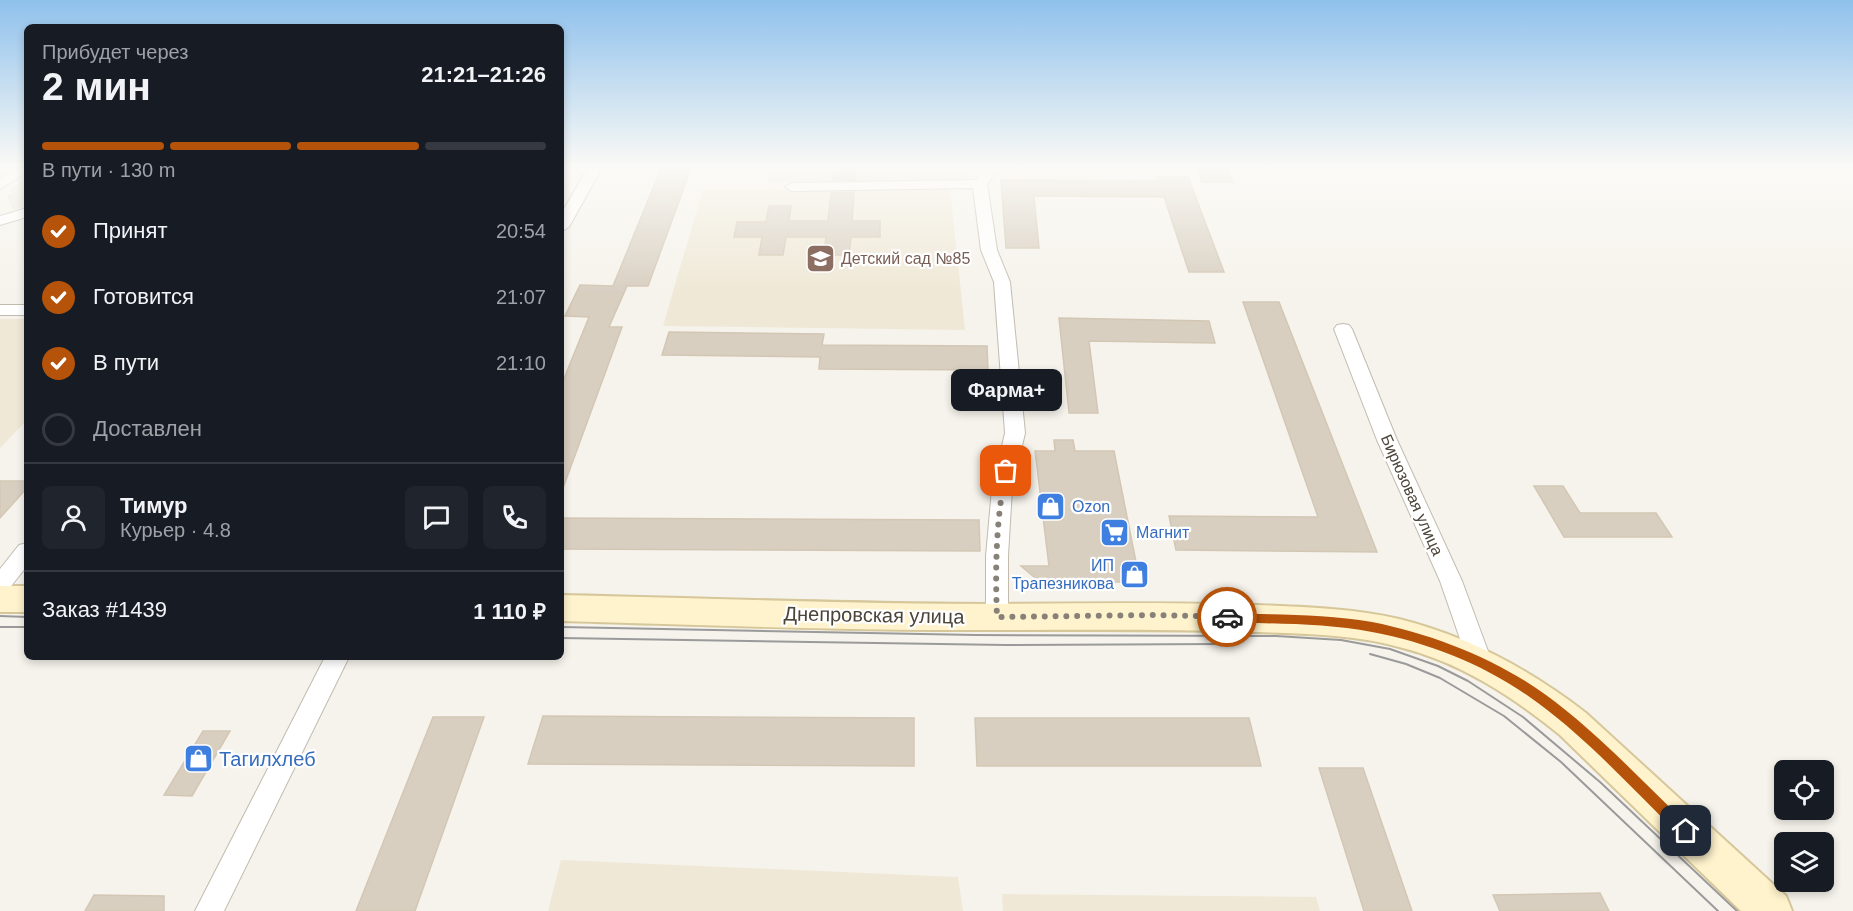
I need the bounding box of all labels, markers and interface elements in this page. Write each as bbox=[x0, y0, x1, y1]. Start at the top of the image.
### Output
text: Прибудет через bbox=[42, 41, 188, 63]
text: 21:21–21:26 bbox=[421, 62, 546, 87]
text: 2 мин bbox=[42, 65, 151, 108]
text: В пути · 130 m bbox=[42, 159, 175, 181]
icon: check bbox=[42, 215, 75, 248]
text: Принят bbox=[93, 218, 167, 243]
text: 20:54 bbox=[496, 220, 546, 242]
school or university icon: Детский сад №85 bbox=[804, 242, 836, 274]
place label: Детский сад №85 bbox=[841, 250, 970, 267]
icon: check bbox=[42, 281, 75, 314]
text: Готовится bbox=[93, 284, 194, 309]
text: 21:07 bbox=[496, 286, 546, 308]
icon: check bbox=[42, 347, 75, 380]
text: В пути bbox=[93, 350, 159, 375]
text: 21:10 bbox=[496, 352, 546, 374]
callout: Фарма+ bbox=[950, 369, 1062, 411]
text: Фарма+ bbox=[968, 379, 1045, 401]
text: Доставлен bbox=[93, 416, 202, 441]
street label: Бирюзовая улица bbox=[1378, 432, 1446, 558]
pin bbox=[980, 445, 1031, 496]
icon: bag bbox=[989, 454, 1022, 487]
button: person bbox=[42, 486, 105, 549]
button: chat bbox=[405, 486, 468, 549]
button: phone bbox=[483, 486, 546, 549]
shop icon: Ozon bbox=[1035, 490, 1067, 522]
text: Тимур bbox=[120, 493, 188, 518]
place label: Ozon bbox=[1072, 498, 1110, 515]
supermarket icon: Магнит bbox=[1099, 516, 1131, 548]
text: Курьер · 4.8 bbox=[120, 519, 231, 541]
place label: Магнит bbox=[1136, 524, 1190, 541]
place label: ИП Трапезникова bbox=[1012, 557, 1114, 592]
shop icon: ИП Трапезникова bbox=[1119, 558, 1151, 590]
courier bbox=[1197, 587, 1257, 647]
text: Заказ #1439 bbox=[42, 597, 167, 622]
text: 1 110 ₽ bbox=[473, 599, 546, 624]
icon: car bbox=[1211, 601, 1244, 634]
street label: Днепровская улица bbox=[783, 602, 965, 628]
shop icon: Тагилхлеб bbox=[182, 743, 214, 775]
place label: Тагилхлеб bbox=[219, 748, 316, 770]
map controls bbox=[1774, 760, 1834, 892]
button: locate bbox=[1774, 760, 1834, 820]
pin bbox=[1660, 805, 1711, 856]
icon: home bbox=[1669, 814, 1702, 847]
button: layers bbox=[1774, 832, 1834, 892]

